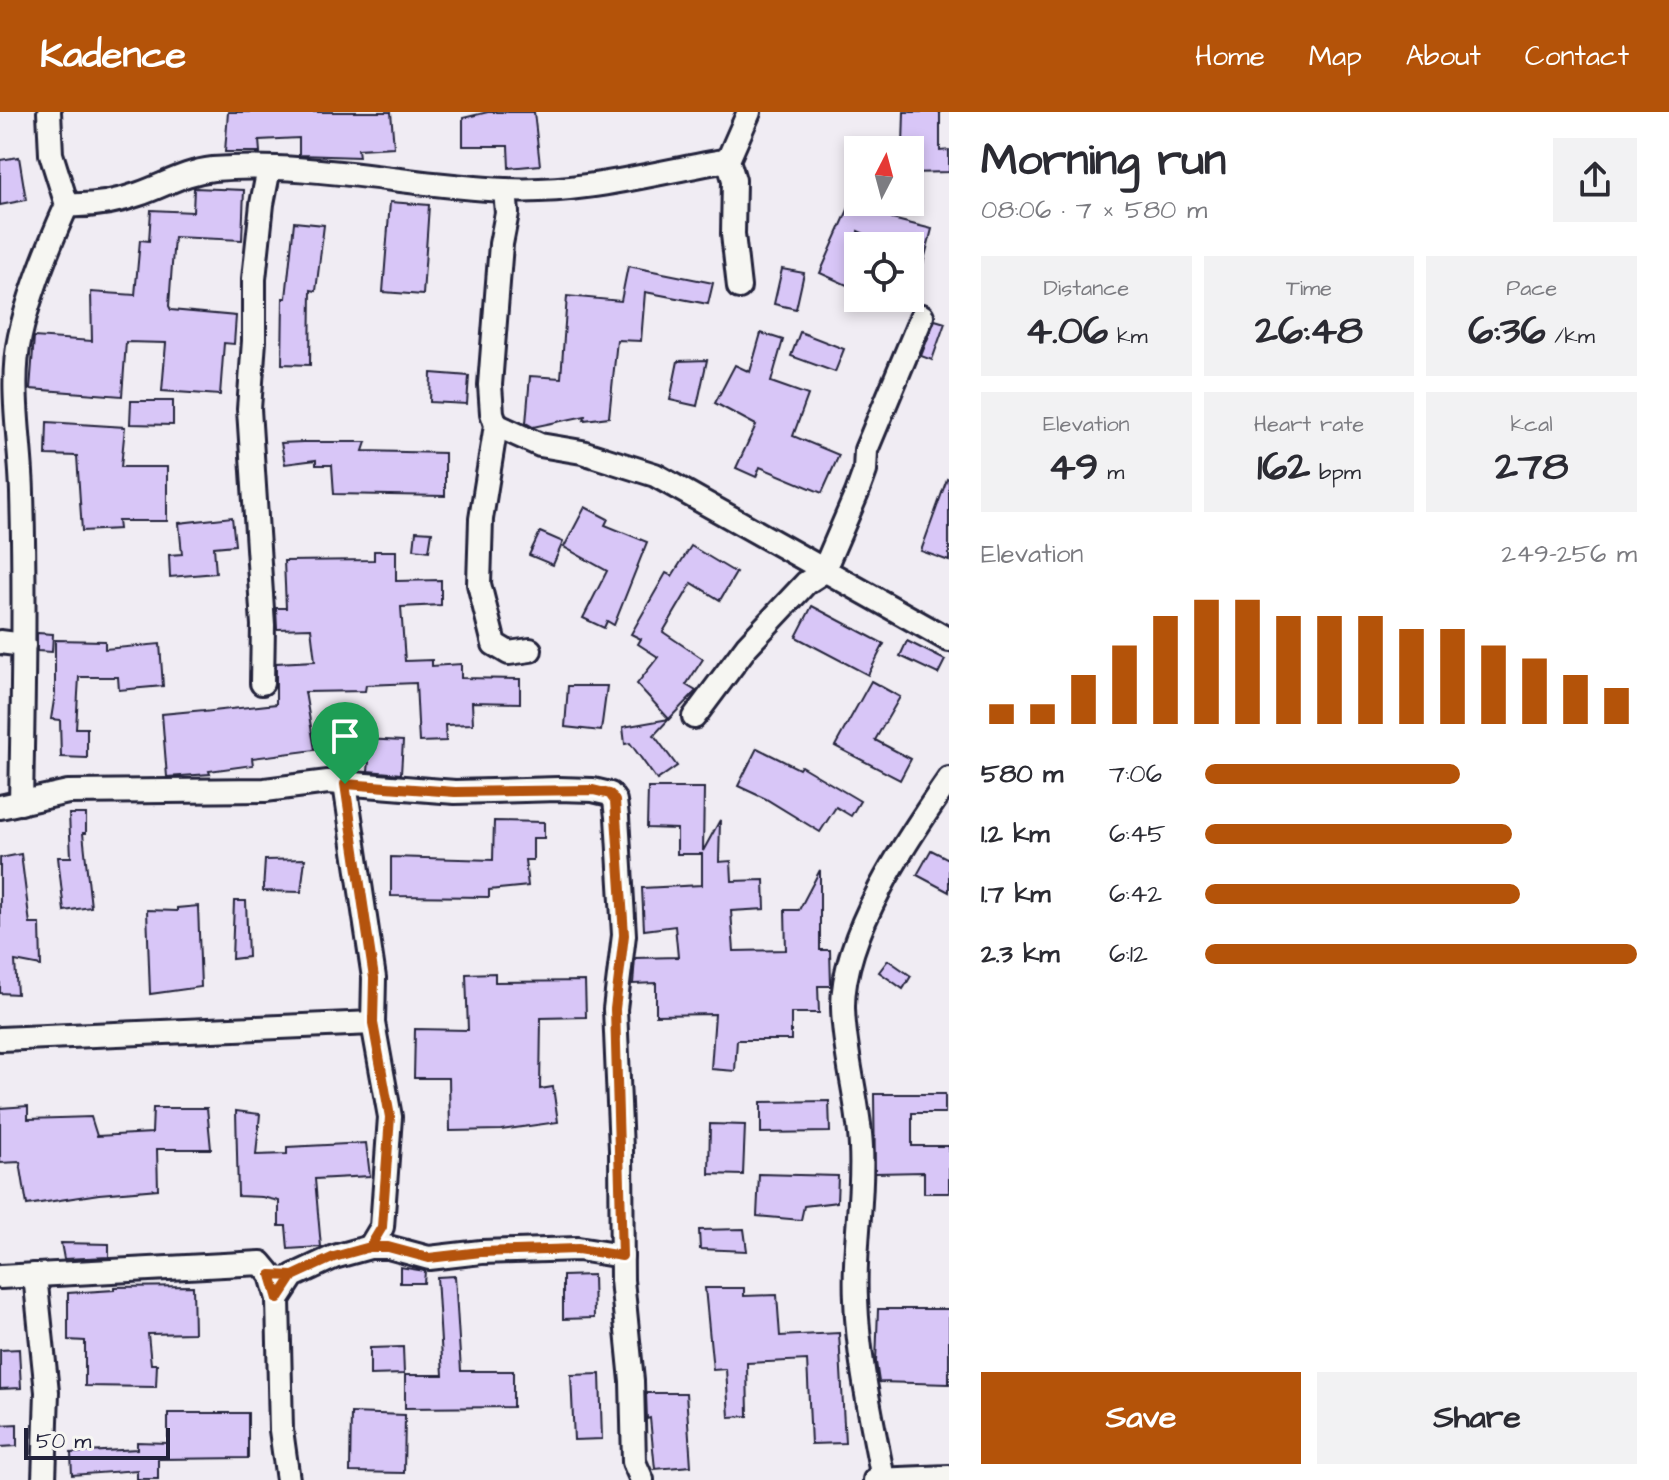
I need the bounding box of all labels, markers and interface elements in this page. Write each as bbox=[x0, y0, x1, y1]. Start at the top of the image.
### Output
text: Kadence bbox=[40, 30, 186, 82]
text: Home bbox=[1195, 37, 1265, 76]
text: Map bbox=[1309, 37, 1362, 76]
text: About bbox=[1406, 37, 1481, 76]
text: Contact bbox=[1525, 37, 1629, 76]
text: Morning run bbox=[981, 131, 1226, 192]
north arrow bbox=[844, 136, 924, 216]
map controls bbox=[844, 136, 924, 312]
button: share bbox=[1553, 138, 1637, 222]
text: 08:06 · 7 × 580 m bbox=[981, 192, 1207, 228]
button: locate bbox=[844, 232, 924, 312]
text: Distance bbox=[1044, 273, 1129, 304]
text: Time bbox=[1286, 273, 1332, 304]
text: Pace bbox=[1506, 273, 1557, 304]
text: 4.06 bbox=[1025, 304, 1108, 359]
text: 26:48 bbox=[1255, 304, 1363, 359]
text: 6:36 bbox=[1468, 304, 1546, 359]
text: km bbox=[1108, 321, 1148, 352]
text: /km bbox=[1546, 321, 1595, 352]
text: Elevation bbox=[1043, 409, 1130, 440]
text: Heart rate bbox=[1254, 409, 1364, 440]
text: kcal bbox=[1511, 409, 1553, 440]
text: 49 bbox=[1048, 440, 1098, 495]
text: 162 bbox=[1257, 440, 1310, 495]
text: 278 bbox=[1495, 440, 1568, 495]
text: m bbox=[1098, 457, 1124, 488]
text: bpm bbox=[1310, 457, 1361, 488]
text: Elevation bbox=[981, 536, 1083, 572]
text: 249–256 m bbox=[1501, 536, 1637, 572]
pin bbox=[311, 702, 379, 784]
icon: arrive bbox=[323, 714, 367, 758]
text: 580 m bbox=[981, 756, 1063, 792]
text: 7:06 bbox=[1109, 756, 1162, 792]
text: 1.2 km bbox=[981, 816, 1049, 852]
text: 6:45 bbox=[1109, 816, 1166, 852]
text: 1.7 km bbox=[981, 876, 1051, 912]
text: 6:42 bbox=[1109, 876, 1162, 912]
text: 2.3 km bbox=[981, 936, 1059, 972]
text: 6:12 bbox=[1109, 936, 1148, 972]
button: Save bbox=[981, 1372, 1301, 1464]
button: Share bbox=[1317, 1372, 1637, 1464]
scale bar bbox=[24, 1424, 170, 1460]
text: 50 m bbox=[36, 1426, 91, 1457]

